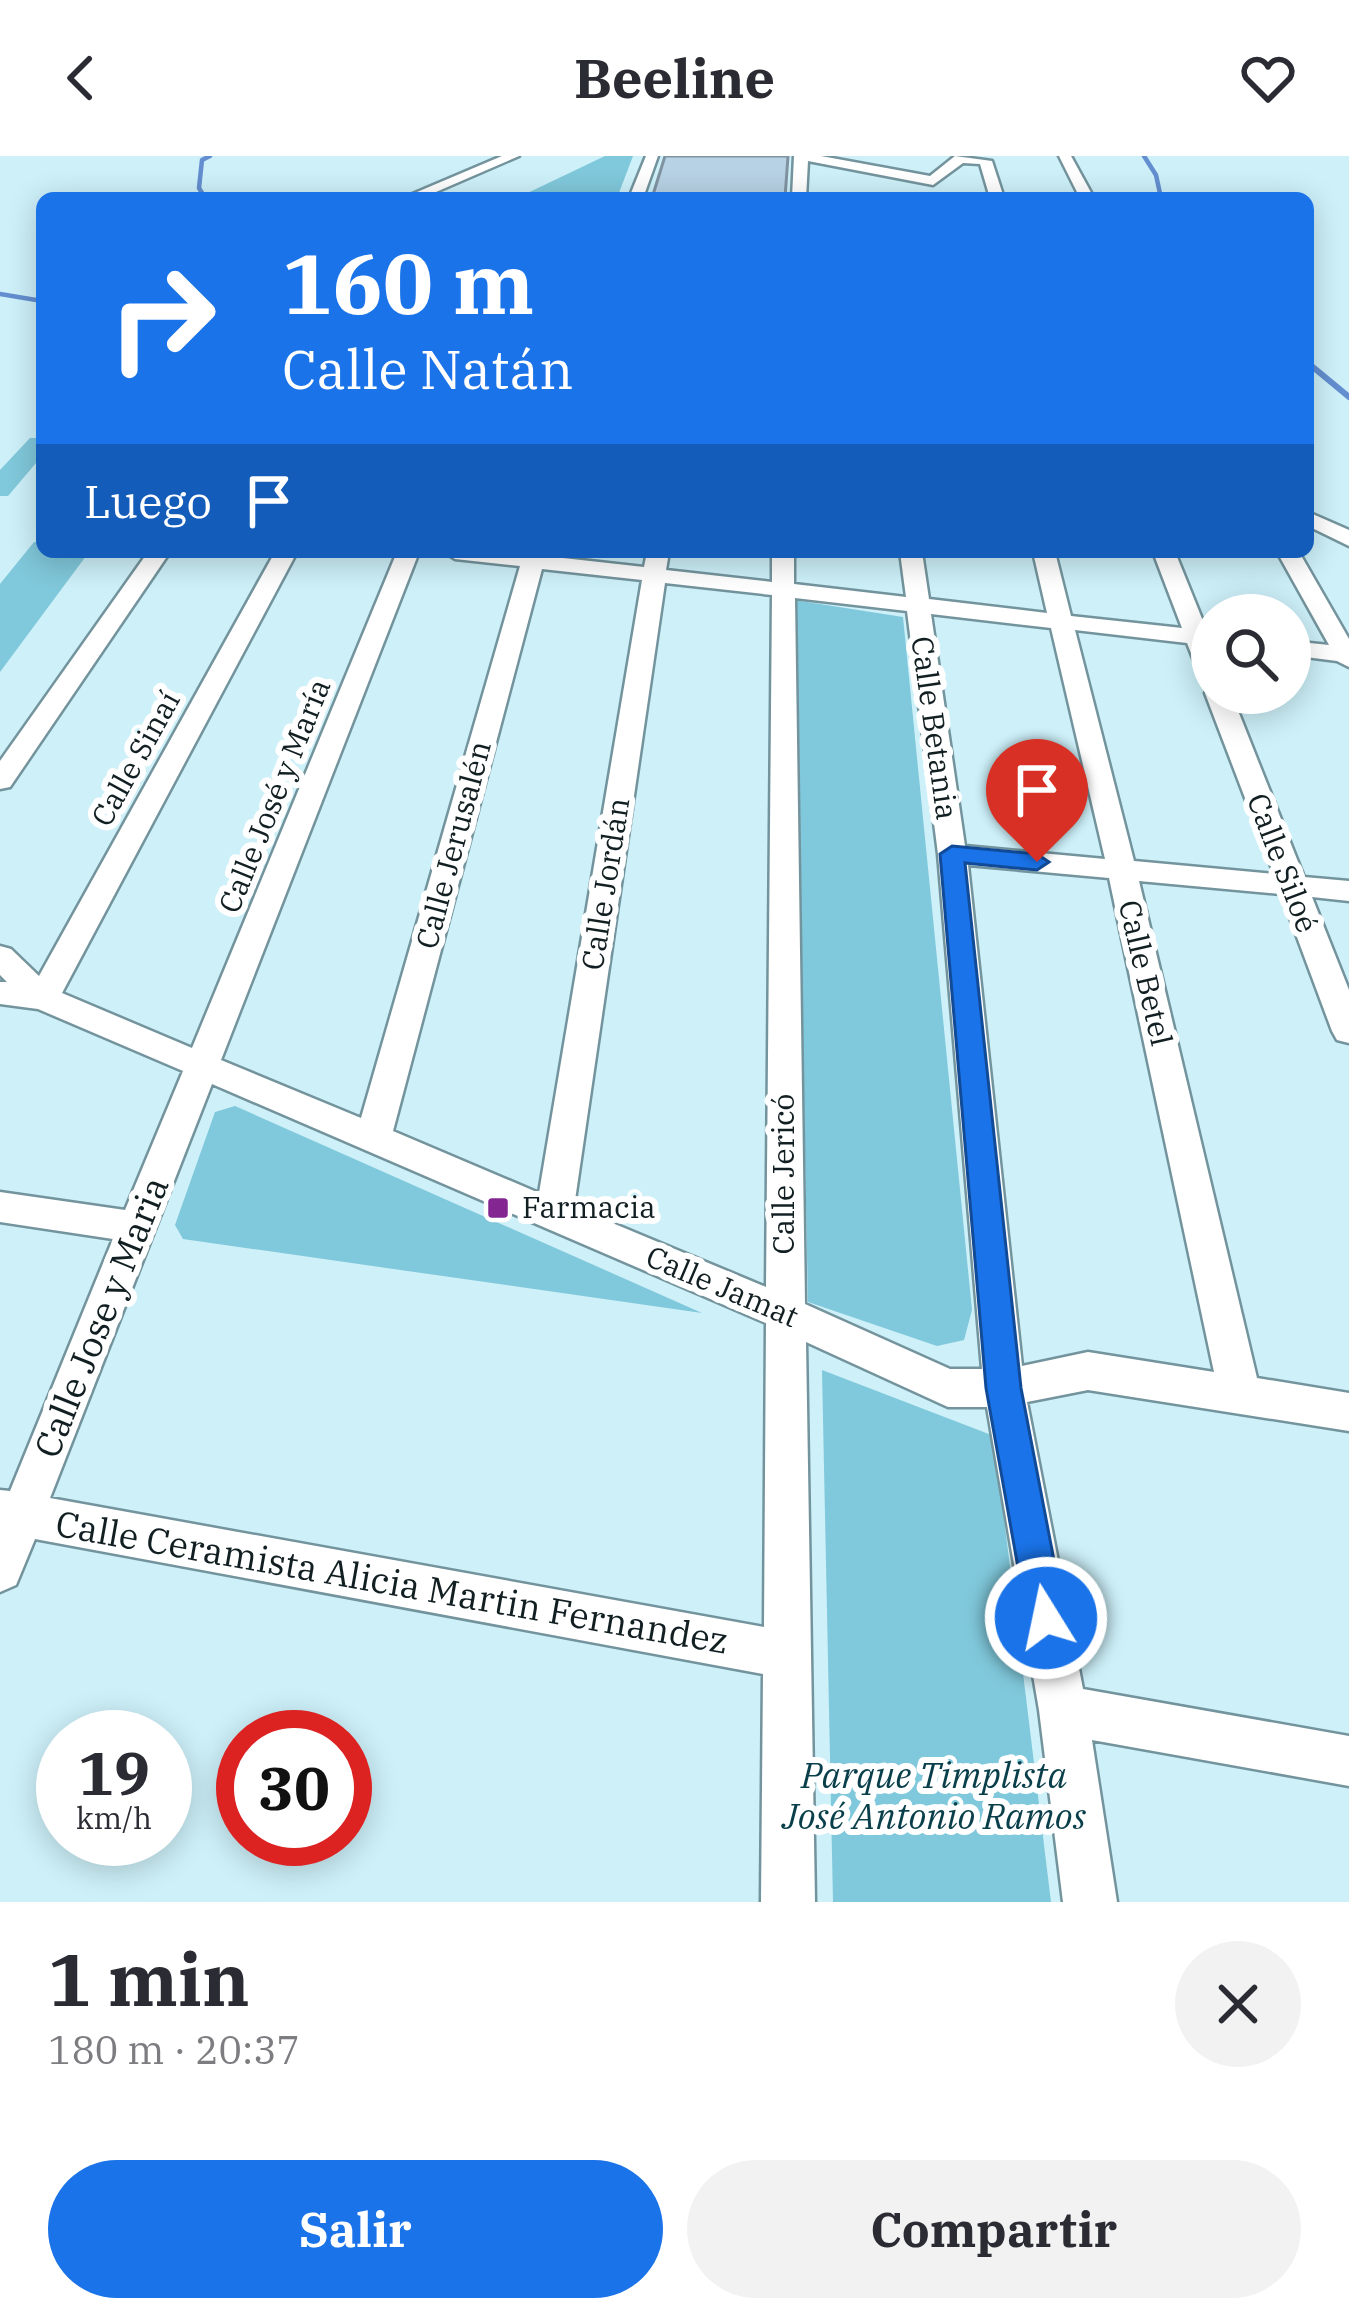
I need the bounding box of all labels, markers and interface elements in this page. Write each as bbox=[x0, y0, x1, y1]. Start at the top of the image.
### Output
text: Beeline bbox=[574, 43, 775, 113]
icon: back bbox=[48, 45, 114, 111]
icon: heart bbox=[1235, 45, 1301, 111]
text: 160 m bbox=[282, 228, 534, 337]
icon: right bbox=[84, 240, 240, 396]
text: Calle Natán bbox=[282, 334, 574, 404]
icon: arrive bbox=[236, 468, 302, 534]
text: Luego bbox=[84, 472, 212, 530]
map controls bbox=[1191, 594, 1311, 714]
button: search bbox=[1191, 594, 1311, 714]
street label: Calle Betania bbox=[903, 634, 968, 822]
street label: Calle José y María bbox=[209, 673, 338, 918]
street label: Calle Sinaí bbox=[82, 684, 188, 833]
street label: Calle Jerusalén bbox=[406, 736, 499, 953]
pin bbox=[986, 739, 1088, 862]
icon: arrive bbox=[1004, 757, 1070, 823]
street label: Calle Siloé bbox=[1239, 787, 1328, 938]
street label: Calle Jordán bbox=[572, 795, 637, 973]
street label: Calle Betel bbox=[1111, 896, 1182, 1049]
street label: Calle Jericó bbox=[763, 1094, 802, 1254]
street label: Calle Jose y Maria bbox=[23, 1169, 178, 1464]
place label: Farmacia bbox=[522, 1187, 656, 1226]
marker: Farmacia bbox=[485, 1195, 511, 1221]
street label: Calle Jamat bbox=[640, 1236, 805, 1335]
street label: Calle Ceramista Alicia Martin Fernandez bbox=[52, 1499, 732, 1664]
position arrow bbox=[983, 1555, 1109, 1681]
speed limit sign: 30 bbox=[216, 1710, 372, 1866]
text: 19 bbox=[78, 1733, 150, 1812]
park label: Parque Timplista José Antonio Ramos bbox=[781, 1751, 1087, 1839]
text: km/h bbox=[76, 1798, 152, 1837]
text: 1 min bbox=[48, 1932, 250, 2026]
button: close bbox=[1175, 1941, 1301, 2067]
text: 180 m · 20:37 bbox=[48, 2024, 300, 2075]
button: Salir bbox=[48, 2160, 663, 2298]
button: Compartir bbox=[687, 2160, 1301, 2298]

